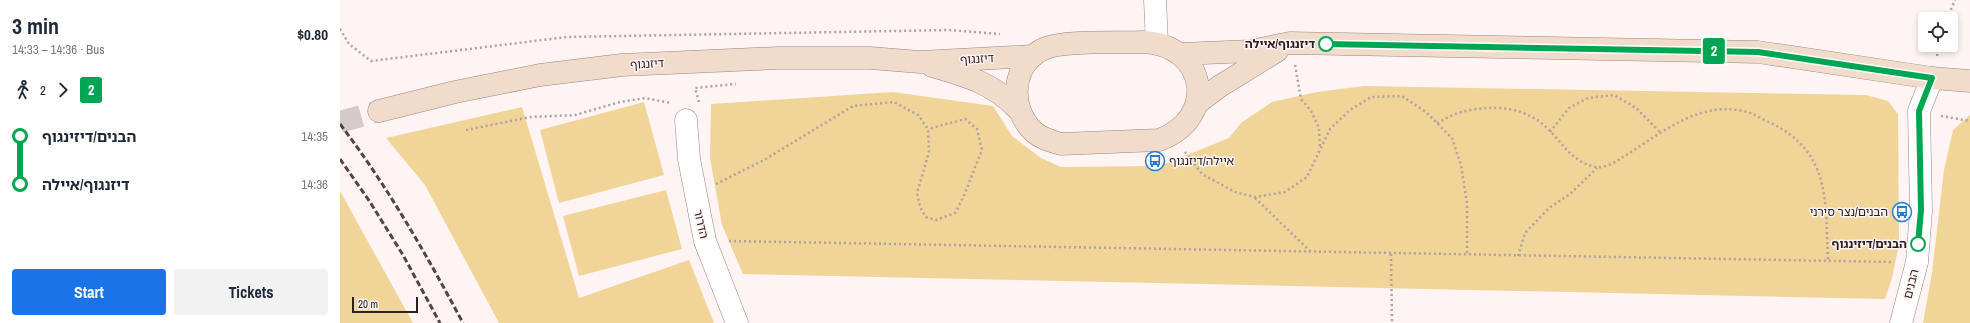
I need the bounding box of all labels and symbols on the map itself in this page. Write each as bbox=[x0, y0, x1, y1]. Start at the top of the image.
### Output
place label: דיזנגוף/איילה bbox=[1245, 36, 1315, 52]
marker: דיזנגוף/איילה bbox=[1318, 36, 1334, 52]
line badge: 2 bbox=[1701, 38, 1727, 64]
street label: דיזנגוף bbox=[960, 50, 995, 68]
street label: דיזנגוף bbox=[630, 55, 665, 73]
bus stop icon: איילה/דיזנגוף bbox=[1144, 150, 1166, 172]
place label: איילה/דיזנגוף bbox=[1169, 153, 1234, 169]
bus stop icon: הבנים/נצר סירני bbox=[1891, 201, 1913, 223]
place label: הבנים/נצר סירני bbox=[1810, 204, 1888, 220]
street label: הדרור bbox=[690, 208, 712, 240]
place label: הבנים/דיזינגוף bbox=[1832, 236, 1907, 252]
marker: הבנים/דיזינגוף bbox=[1910, 236, 1926, 252]
street label: הבנים bbox=[1900, 267, 1922, 301]
scale bar bbox=[352, 295, 418, 314]

